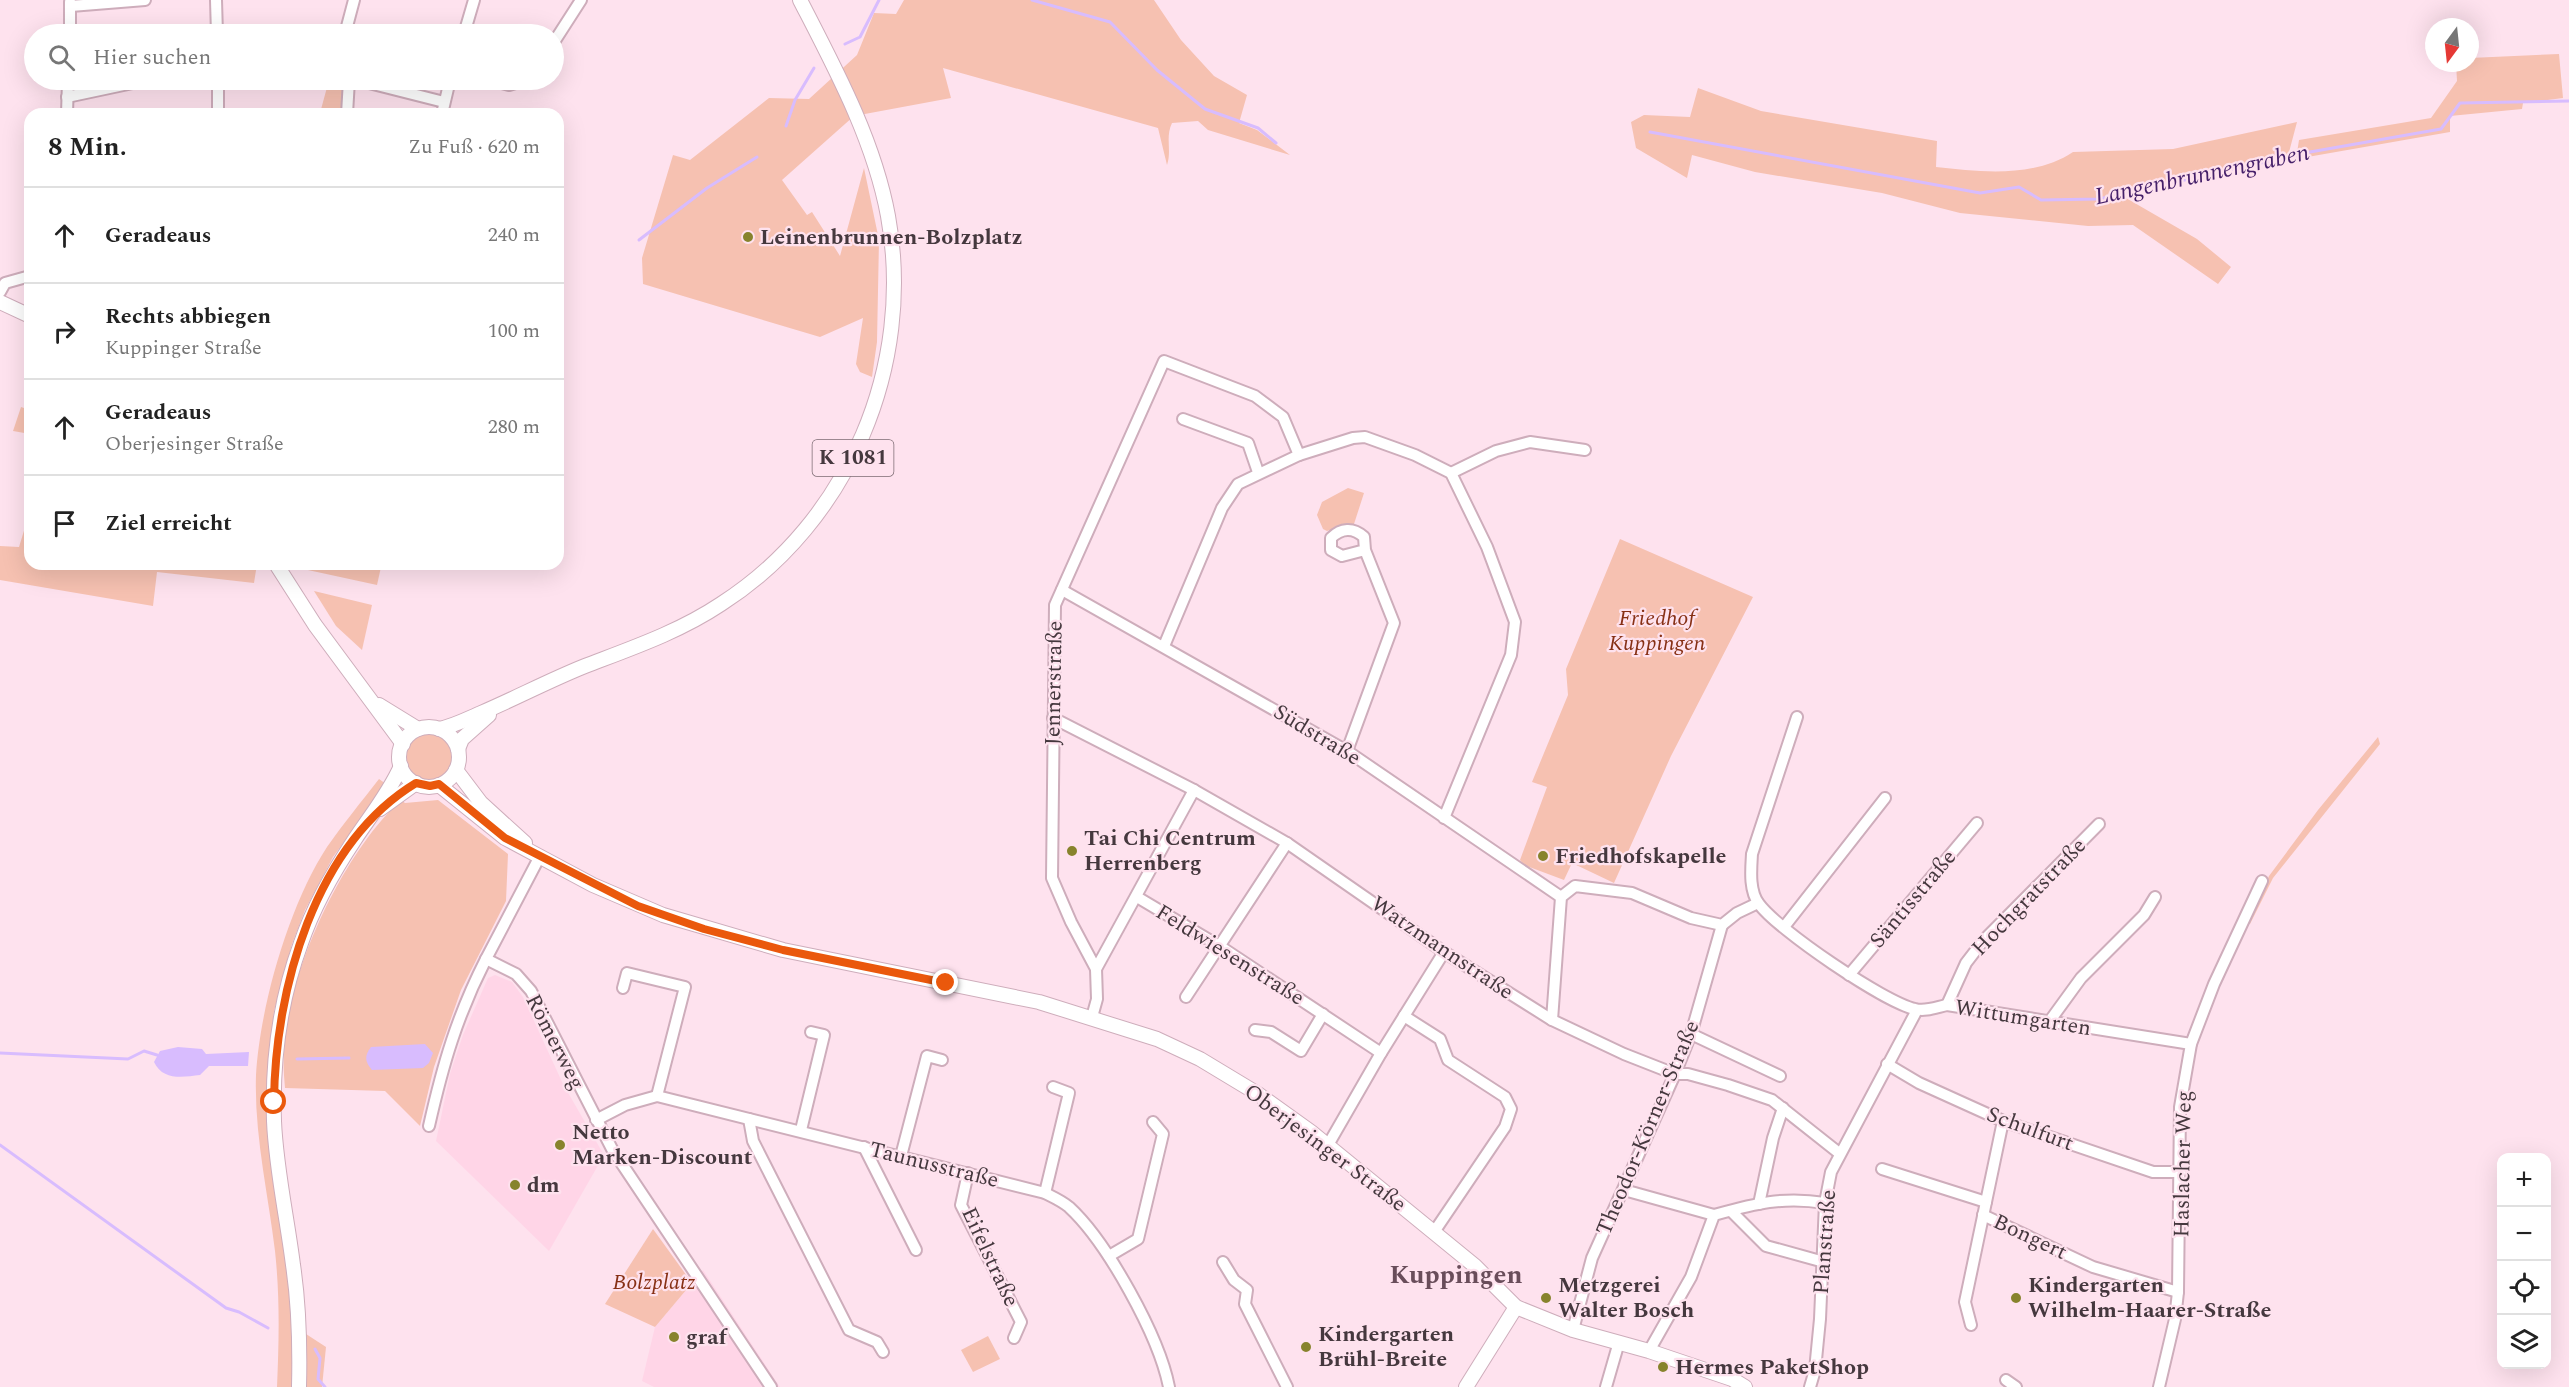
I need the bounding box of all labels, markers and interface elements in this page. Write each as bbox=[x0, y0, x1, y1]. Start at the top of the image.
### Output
north arrow bbox=[2425, 18, 2479, 72]
search box bbox=[24, 24, 564, 90]
icon: search bbox=[45, 41, 78, 74]
text: Hier suchen bbox=[93, 41, 211, 74]
text: 8 Min. bbox=[48, 127, 127, 167]
text: Zu Fuß · 620 m bbox=[408, 132, 540, 162]
water label: Langenbrunnengraben bbox=[2091, 135, 2313, 215]
icon: ahead bbox=[48, 219, 81, 252]
text: Geradeaus bbox=[105, 219, 211, 252]
text: 240 m bbox=[488, 220, 540, 250]
place label: Leinenbrunnen-Bolzplatz bbox=[760, 221, 1022, 254]
marker: Leinenbrunnen-Bolzplatz bbox=[741, 230, 755, 244]
text: Rechts abbiegen bbox=[105, 300, 271, 333]
icon: right bbox=[48, 315, 81, 348]
text: 100 m bbox=[488, 316, 540, 346]
text: Kuppinger Straße bbox=[105, 333, 262, 363]
text: Geradeaus bbox=[105, 396, 211, 429]
icon: ahead bbox=[48, 411, 81, 444]
text: 280 m bbox=[488, 412, 540, 442]
text: Oberjesinger Straße bbox=[105, 429, 284, 459]
road number: K 1081 bbox=[812, 440, 894, 476]
icon: arrive bbox=[48, 507, 81, 540]
text: Ziel erreicht bbox=[105, 507, 232, 540]
park label: Friedhof Kuppingen bbox=[1608, 602, 1706, 660]
street label: Jennerstraße bbox=[1036, 620, 1072, 746]
street label: Südstraße bbox=[1267, 696, 1367, 774]
place label: Tai Chi Centrum Herrenberg bbox=[1084, 822, 1256, 880]
street label: Hochgratstraße bbox=[1964, 830, 2094, 964]
place label: Friedhofskapelle bbox=[1555, 840, 1727, 873]
street label: Säntisstraße bbox=[1862, 842, 1964, 956]
marker: Tai Chi Centrum Herrenberg bbox=[1065, 844, 1079, 858]
marker: Friedhofskapelle bbox=[1536, 849, 1550, 863]
street label: Watzmannstraße bbox=[1364, 888, 1520, 1008]
street label: Feldwiesenstraße bbox=[1149, 896, 1311, 1014]
route end bbox=[932, 969, 958, 995]
street label: Römerweg bbox=[517, 988, 593, 1096]
street label: Wittumgarten bbox=[1953, 991, 2093, 1045]
street label: Theodor-Körner-Straße bbox=[1588, 1015, 1708, 1241]
street label: Oberjesinger Straße bbox=[1237, 1076, 1413, 1220]
route start bbox=[260, 1088, 286, 1114]
street label: Haslacher Weg bbox=[2165, 1090, 2201, 1238]
street label: Schulfurt bbox=[1982, 1098, 2078, 1160]
place label: Netto Marken-Discount bbox=[572, 1116, 752, 1174]
street label: Taunusstraße bbox=[866, 1133, 1002, 1197]
marker: Netto Marken-Discount bbox=[553, 1138, 567, 1152]
map controls bbox=[2497, 1153, 2551, 1369]
button: + bbox=[2497, 1153, 2551, 1207]
place label: dm bbox=[527, 1169, 560, 1202]
marker: dm bbox=[508, 1178, 522, 1192]
street label: Planstraße bbox=[1805, 1188, 1845, 1296]
street label: Eifelstraße bbox=[952, 1202, 1028, 1312]
street label: Bongert bbox=[1988, 1206, 2073, 1269]
button: − bbox=[2497, 1207, 2551, 1261]
district label: Kuppingen bbox=[1390, 1255, 1522, 1295]
button: locate bbox=[2497, 1261, 2551, 1315]
park label: Bolzplatz bbox=[612, 1266, 696, 1299]
place label: Metzgerei Walter Bosch bbox=[1558, 1269, 1695, 1327]
place label: Kindergarten Wilhelm-Haarer-Straße bbox=[2028, 1269, 2271, 1327]
marker: Metzgerei Walter Bosch bbox=[1539, 1291, 1553, 1305]
marker: Kindergarten Wilhelm-Haarer-Straße bbox=[2009, 1291, 2023, 1305]
button: layers bbox=[2497, 1315, 2551, 1369]
place label: Kindergarten Brühl-Breite bbox=[1318, 1318, 1455, 1376]
place label: graf bbox=[686, 1321, 728, 1354]
marker: graf bbox=[667, 1330, 681, 1344]
marker: Kindergarten Brühl-Breite bbox=[1299, 1340, 1313, 1354]
place label: Hermes PaketShop bbox=[1675, 1351, 1869, 1384]
marker: Hermes PaketShop bbox=[1656, 1360, 1670, 1374]

